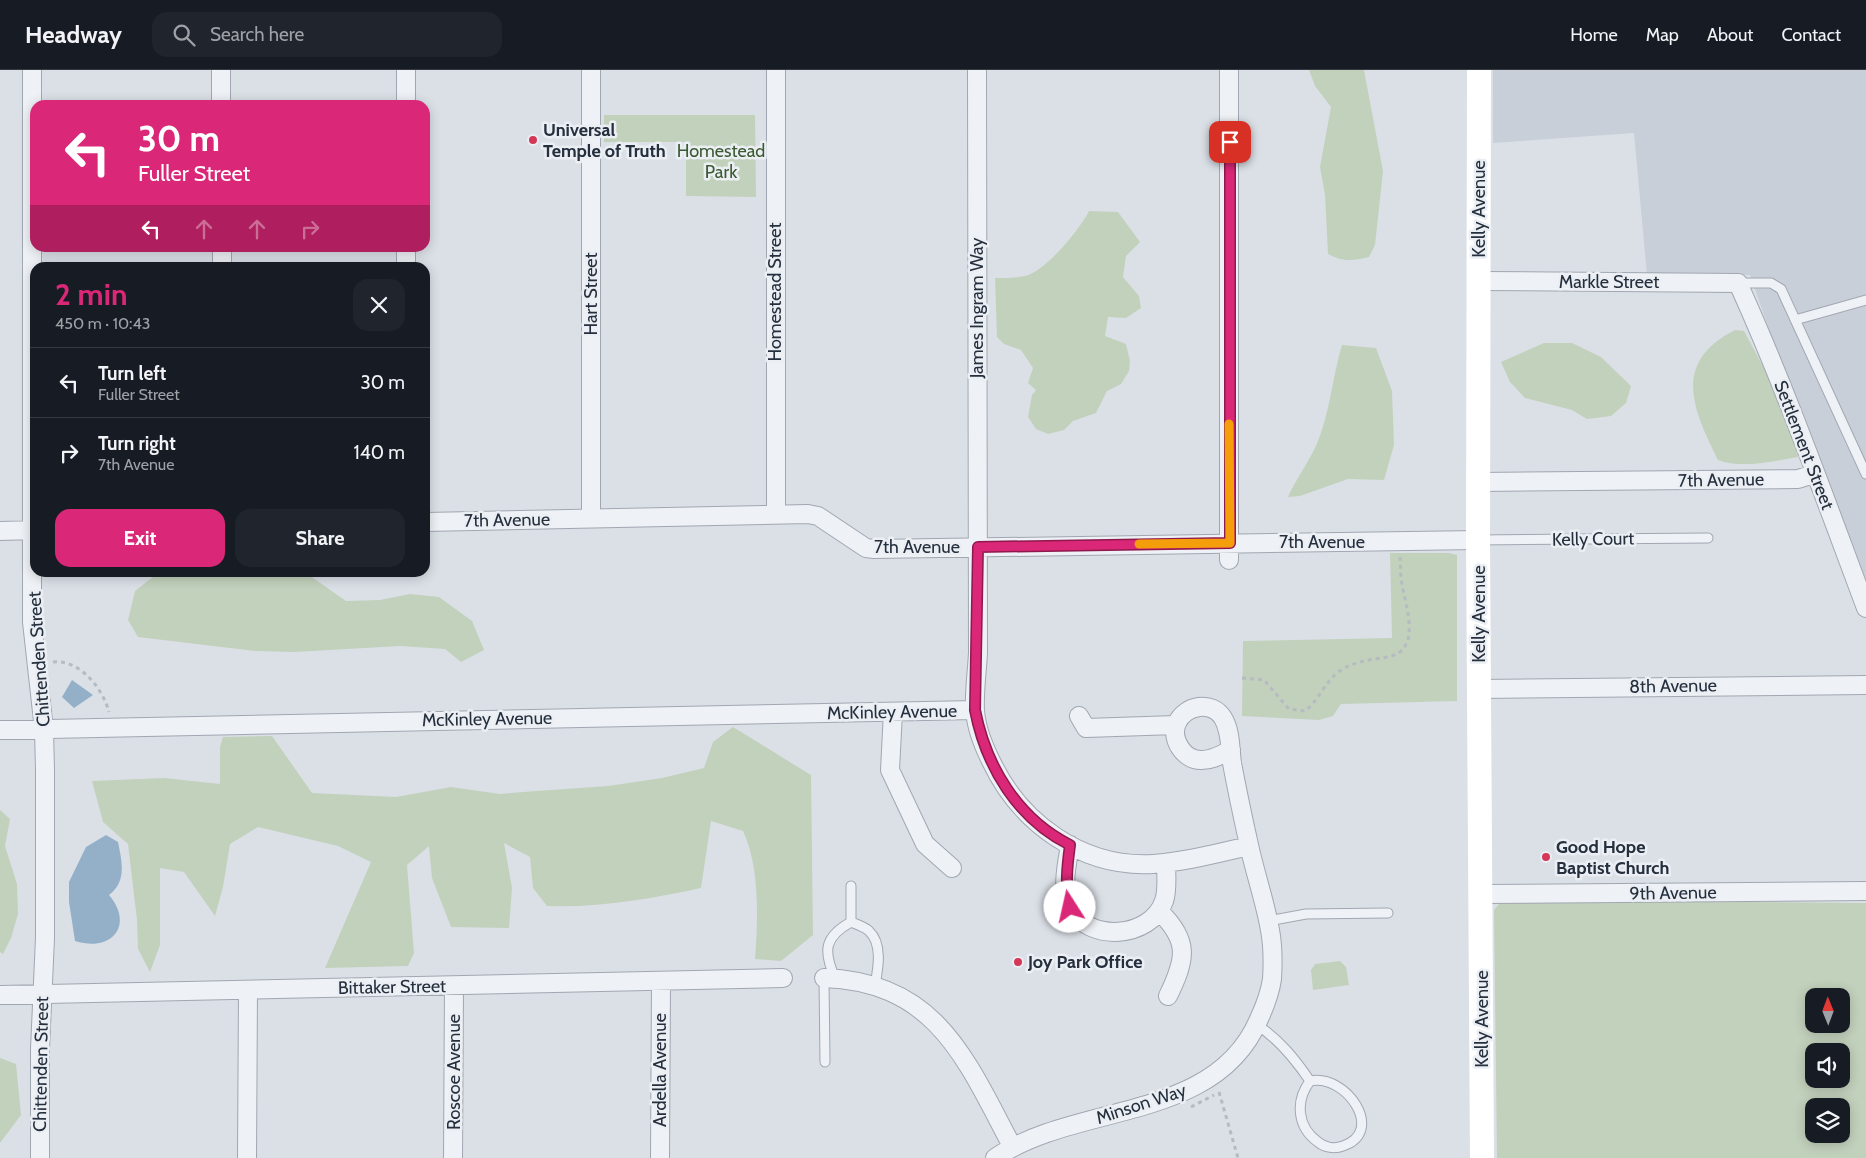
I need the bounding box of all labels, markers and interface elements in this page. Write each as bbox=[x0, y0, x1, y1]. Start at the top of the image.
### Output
search box bbox=[152, 12, 502, 57]
text: Headway bbox=[25, 20, 122, 49]
icon: search bbox=[170, 21, 198, 49]
text: Search here bbox=[210, 23, 304, 46]
text: Home bbox=[1570, 24, 1618, 46]
text: Map bbox=[1646, 24, 1679, 46]
text: About bbox=[1707, 24, 1753, 46]
text: Contact bbox=[1781, 24, 1841, 46]
text: 30 m bbox=[138, 117, 220, 160]
place label: Universal Temple of Truth bbox=[543, 119, 666, 162]
icon: left bbox=[55, 120, 120, 185]
pin bbox=[1209, 121, 1251, 163]
icon: arrive bbox=[1216, 128, 1244, 156]
marker: Universal Temple of Truth bbox=[527, 134, 539, 146]
park label: Homestead Park bbox=[677, 140, 765, 183]
text: Fuller Street bbox=[138, 160, 250, 187]
street label: Kelly Avenue bbox=[1468, 160, 1490, 258]
icon: left bbox=[137, 215, 165, 243]
icon: ahead bbox=[190, 215, 218, 243]
icon: ahead bbox=[243, 215, 271, 243]
icon: right bbox=[296, 215, 324, 243]
street label: Homestead Street bbox=[764, 223, 786, 361]
street label: James Ingram Way bbox=[966, 238, 988, 379]
street label: Hart Street bbox=[580, 252, 602, 336]
street label: Markle Street bbox=[1559, 271, 1659, 293]
text: 2 min bbox=[55, 276, 127, 313]
button: close bbox=[353, 279, 405, 331]
text: 450 m · 10:43 bbox=[55, 314, 150, 333]
text: Turn left bbox=[98, 362, 166, 385]
icon: left bbox=[55, 369, 83, 397]
text: 30 m bbox=[361, 371, 405, 394]
street label: Settlement Street bbox=[1769, 377, 1839, 513]
text: Fuller Street bbox=[98, 385, 180, 404]
text: Turn right bbox=[98, 432, 176, 455]
icon: right bbox=[55, 439, 83, 467]
text: 140 m bbox=[354, 441, 405, 464]
text: 7th Avenue bbox=[98, 455, 174, 474]
street label: 7th Avenue bbox=[1678, 468, 1764, 492]
street label: 7th Avenue bbox=[464, 508, 550, 532]
button: Exit bbox=[55, 509, 225, 567]
button: Share bbox=[235, 509, 405, 567]
street label: Kelly Court bbox=[1552, 527, 1634, 551]
street label: 7th Avenue bbox=[1279, 531, 1365, 553]
street label: 7th Avenue bbox=[874, 536, 960, 558]
street label: Kelly Avenue bbox=[1468, 565, 1490, 663]
street label: Chittenden Street bbox=[23, 591, 55, 727]
street label: 8th Avenue bbox=[1629, 674, 1717, 698]
street label: McKinley Avenue bbox=[827, 700, 957, 724]
street label: McKinley Avenue bbox=[422, 707, 552, 731]
place label: Good Hope Baptist Church bbox=[1556, 836, 1669, 879]
marker: Good Hope Baptist Church bbox=[1540, 851, 1552, 863]
position arrow bbox=[1043, 880, 1095, 932]
street label: 9th Avenue bbox=[1629, 881, 1717, 905]
place label: Joy Park Office bbox=[1027, 951, 1143, 973]
marker: Joy Park Office bbox=[1012, 956, 1024, 968]
street label: Kelly Avenue bbox=[1471, 970, 1493, 1068]
street label: Bittaker Street bbox=[338, 975, 446, 999]
north arrow bbox=[1805, 988, 1850, 1032]
map controls bbox=[1805, 988, 1850, 1143]
street label: Chittenden Street bbox=[29, 996, 53, 1132]
street label: Ardella Avenue bbox=[649, 1013, 671, 1127]
street label: Roscoe Avenue bbox=[443, 1014, 465, 1130]
button: sound bbox=[1805, 1043, 1850, 1088]
street label: Minson Way bbox=[1093, 1079, 1189, 1129]
button: layers bbox=[1805, 1098, 1850, 1143]

